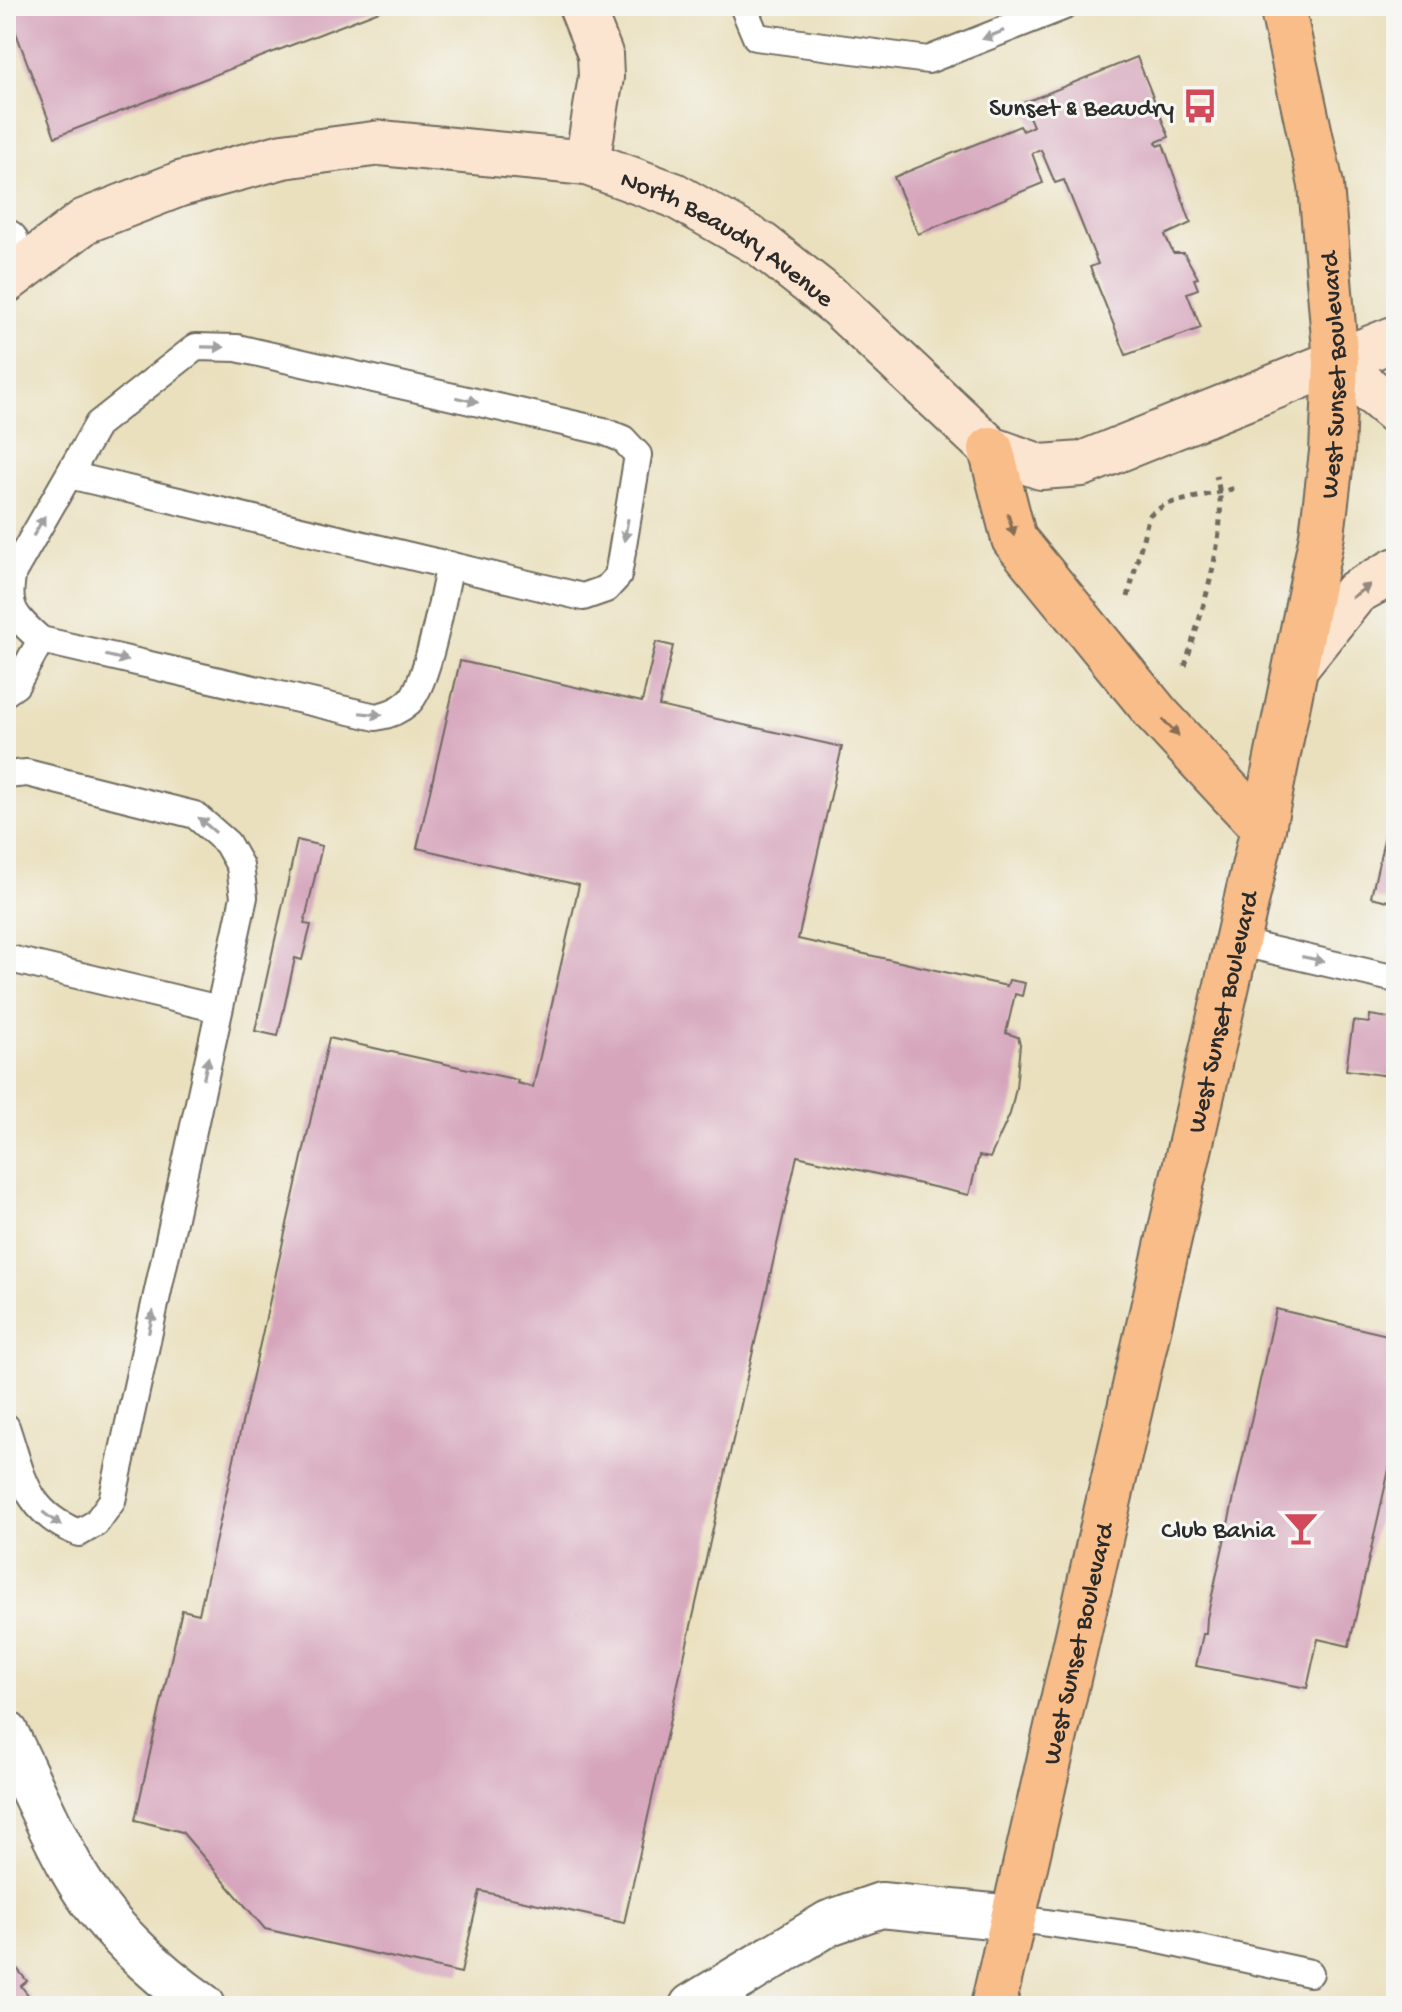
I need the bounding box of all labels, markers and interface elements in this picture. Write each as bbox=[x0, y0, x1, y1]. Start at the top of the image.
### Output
one-way arrow bbox=[980, 29, 1004, 42]
bus stop icon: Sunset & Beaudry bbox=[1181, 87, 1219, 125]
place label: Sunset & Beaudry bbox=[989, 95, 1174, 126]
street label: North Beaudry Avenue bbox=[615, 166, 839, 316]
street label: West Sunset Boulevard bbox=[1316, 249, 1356, 501]
one-way arrow bbox=[201, 341, 226, 353]
one-way arrow bbox=[455, 395, 480, 407]
one-way arrow bbox=[1005, 512, 1017, 537]
one-way arrow bbox=[32, 515, 46, 537]
one-way arrow bbox=[619, 518, 631, 543]
one-way arrow bbox=[1350, 583, 1372, 599]
one-way arrow bbox=[105, 652, 130, 664]
one-way arrow bbox=[358, 708, 383, 721]
one-way arrow bbox=[1161, 719, 1179, 738]
one-way arrow bbox=[197, 817, 217, 834]
street label: West Sunset Boulevard bbox=[1183, 887, 1268, 1137]
one-way arrow bbox=[1300, 953, 1325, 966]
one-way arrow bbox=[200, 1055, 213, 1080]
one-way arrow bbox=[145, 1309, 158, 1334]
bar icon: Club Bahia bbox=[1282, 1509, 1320, 1547]
one-way arrow bbox=[42, 1510, 63, 1526]
place label: Club Bahia bbox=[1161, 1517, 1277, 1548]
street label: West Sunset Boulevard bbox=[1038, 1519, 1124, 1768]

